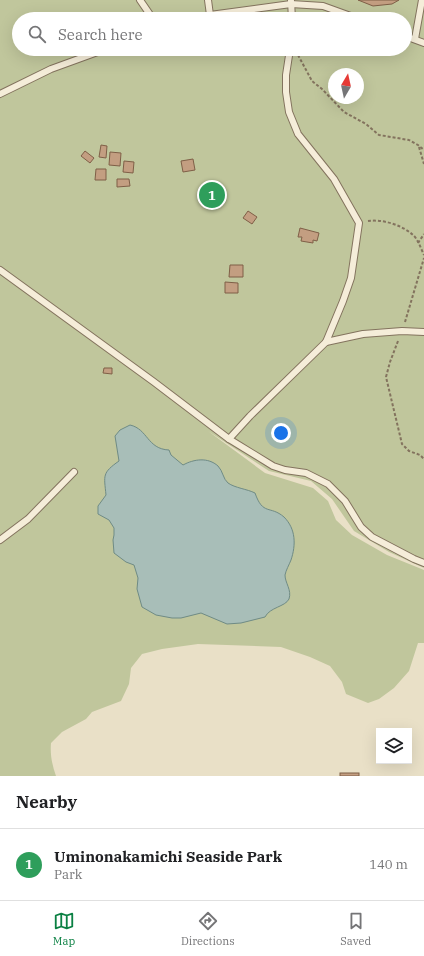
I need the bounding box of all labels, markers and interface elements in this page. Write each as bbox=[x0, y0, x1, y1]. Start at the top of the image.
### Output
search box bbox=[12, 12, 412, 56]
icon: search bbox=[26, 23, 48, 45]
text: Search here bbox=[58, 25, 143, 44]
north arrow bbox=[328, 68, 364, 104]
pin: 1 bbox=[199, 180, 225, 210]
your location bbox=[271, 423, 291, 443]
map controls bbox=[376, 728, 412, 764]
button: layers bbox=[376, 728, 412, 764]
text: Nearby bbox=[16, 791, 77, 813]
text: Uminonakamichi Seaside Park bbox=[54, 847, 282, 866]
text: 1 bbox=[25, 856, 33, 873]
text: 140 m bbox=[369, 856, 408, 873]
text: Park bbox=[54, 866, 82, 883]
tab: Map bbox=[53, 910, 75, 948]
tab: Directions bbox=[181, 910, 235, 948]
tab: Saved bbox=[340, 910, 371, 948]

